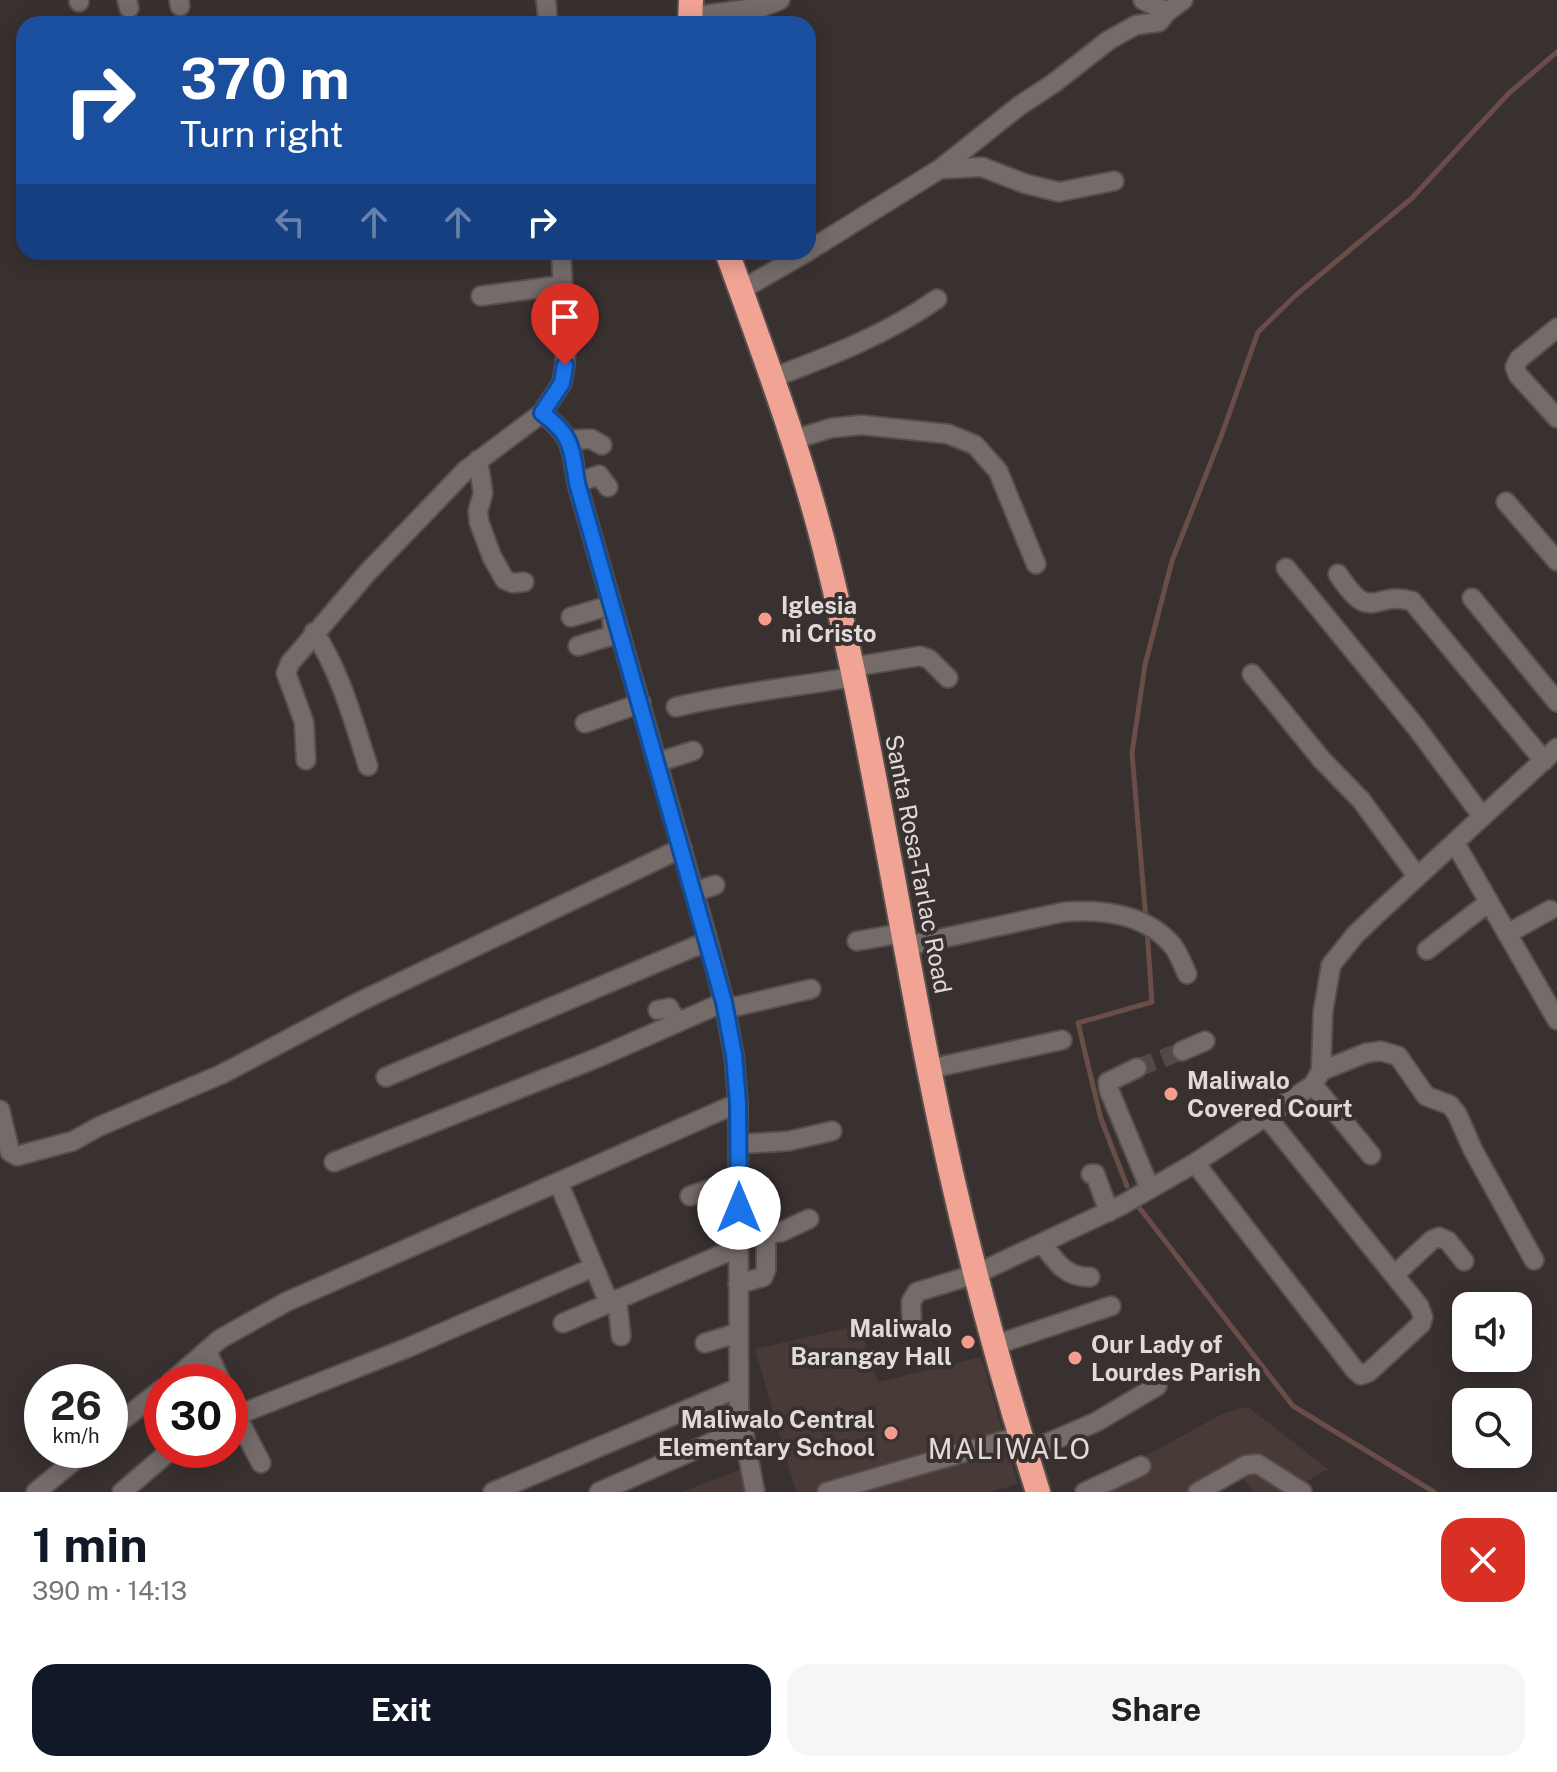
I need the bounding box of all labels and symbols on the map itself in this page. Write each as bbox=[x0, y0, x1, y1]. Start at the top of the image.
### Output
pin bbox=[531, 283, 599, 365]
place label: Iglesia ni Cristo bbox=[781, 591, 877, 647]
marker: Iglesia ni Cristo bbox=[756, 610, 774, 628]
street label: Santa Rosa-Tarlac Road bbox=[880, 732, 958, 996]
place label: Maliwalo Covered Court bbox=[1187, 1066, 1353, 1122]
marker: Maliwalo Covered Court bbox=[1162, 1085, 1180, 1103]
position arrow bbox=[697, 1166, 781, 1250]
place label: Maliwalo Barangay Hall bbox=[790, 1314, 952, 1370]
place label: Our Lady of Lourdes Parish bbox=[1091, 1330, 1261, 1386]
marker: Maliwalo Barangay Hall bbox=[959, 1333, 977, 1351]
marker: Our Lady of Lourdes Parish bbox=[1066, 1349, 1084, 1367]
speed limit sign: 30 bbox=[144, 1364, 248, 1468]
place label: Maliwalo Central Elementary School bbox=[658, 1405, 875, 1461]
marker: Maliwalo Central Elementary School bbox=[882, 1424, 900, 1442]
district label: MALIWALO bbox=[928, 1432, 1092, 1465]

